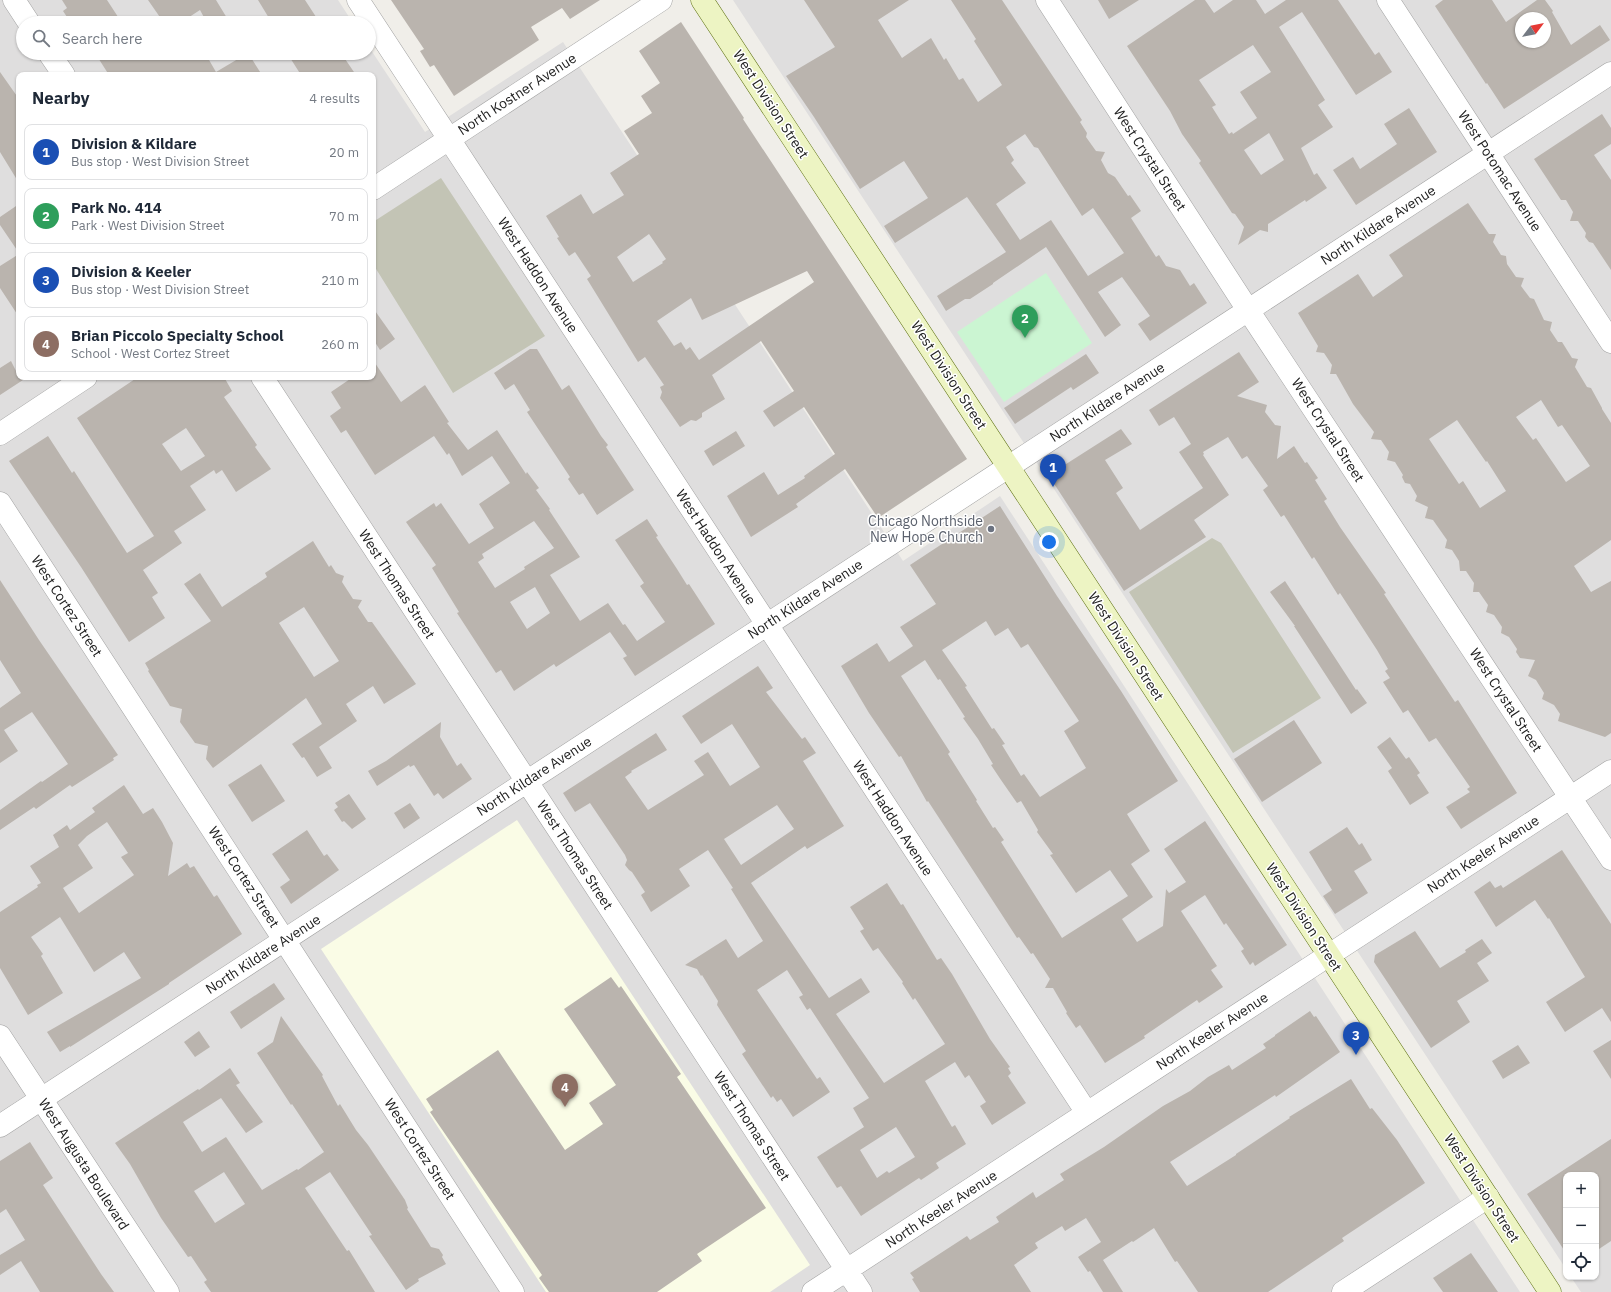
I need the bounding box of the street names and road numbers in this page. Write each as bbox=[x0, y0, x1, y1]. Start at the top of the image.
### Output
street label: West Division Street bbox=[729, 46, 813, 162]
street label: North Kostner Avenue bbox=[454, 49, 580, 139]
street label: West Crystal Street bbox=[1110, 104, 1190, 214]
street label: West Potomac Avenue bbox=[1454, 107, 1546, 235]
street label: North Kildare Avenue bbox=[1317, 181, 1439, 269]
street label: West Haddon Avenue bbox=[494, 214, 582, 336]
street label: West Division Street bbox=[907, 317, 991, 433]
street label: North Kildare Avenue bbox=[1046, 358, 1168, 446]
street label: West Crystal Street bbox=[1288, 375, 1368, 485]
street label: West Haddon Avenue bbox=[672, 486, 760, 608]
street label: West Thomas Street bbox=[355, 526, 439, 642]
street label: West Cortez Street bbox=[28, 552, 107, 660]
street label: North Kildare Avenue bbox=[744, 555, 866, 643]
street label: West Division Street bbox=[1084, 588, 1168, 704]
street label: West Crystal Street bbox=[1466, 645, 1546, 755]
street label: North Kildare Avenue bbox=[473, 732, 595, 820]
street label: West Haddon Avenue bbox=[849, 757, 937, 879]
street label: West Thomas Street bbox=[533, 797, 617, 913]
street label: North Keeler Avenue bbox=[1424, 811, 1543, 897]
street label: West Cortez Street bbox=[205, 823, 284, 931]
street label: West Division Street bbox=[1262, 859, 1346, 975]
street label: North Kildare Avenue bbox=[202, 910, 324, 998]
street label: North Keeler Avenue bbox=[1153, 988, 1272, 1074]
street label: West Thomas Street bbox=[710, 1068, 794, 1184]
street label: West Augusta Boulevard bbox=[35, 1095, 133, 1233]
street label: West Cortez Street bbox=[381, 1095, 460, 1203]
street label: West Division Street bbox=[1440, 1130, 1524, 1246]
street label: North Keeler Avenue bbox=[882, 1166, 1001, 1252]

